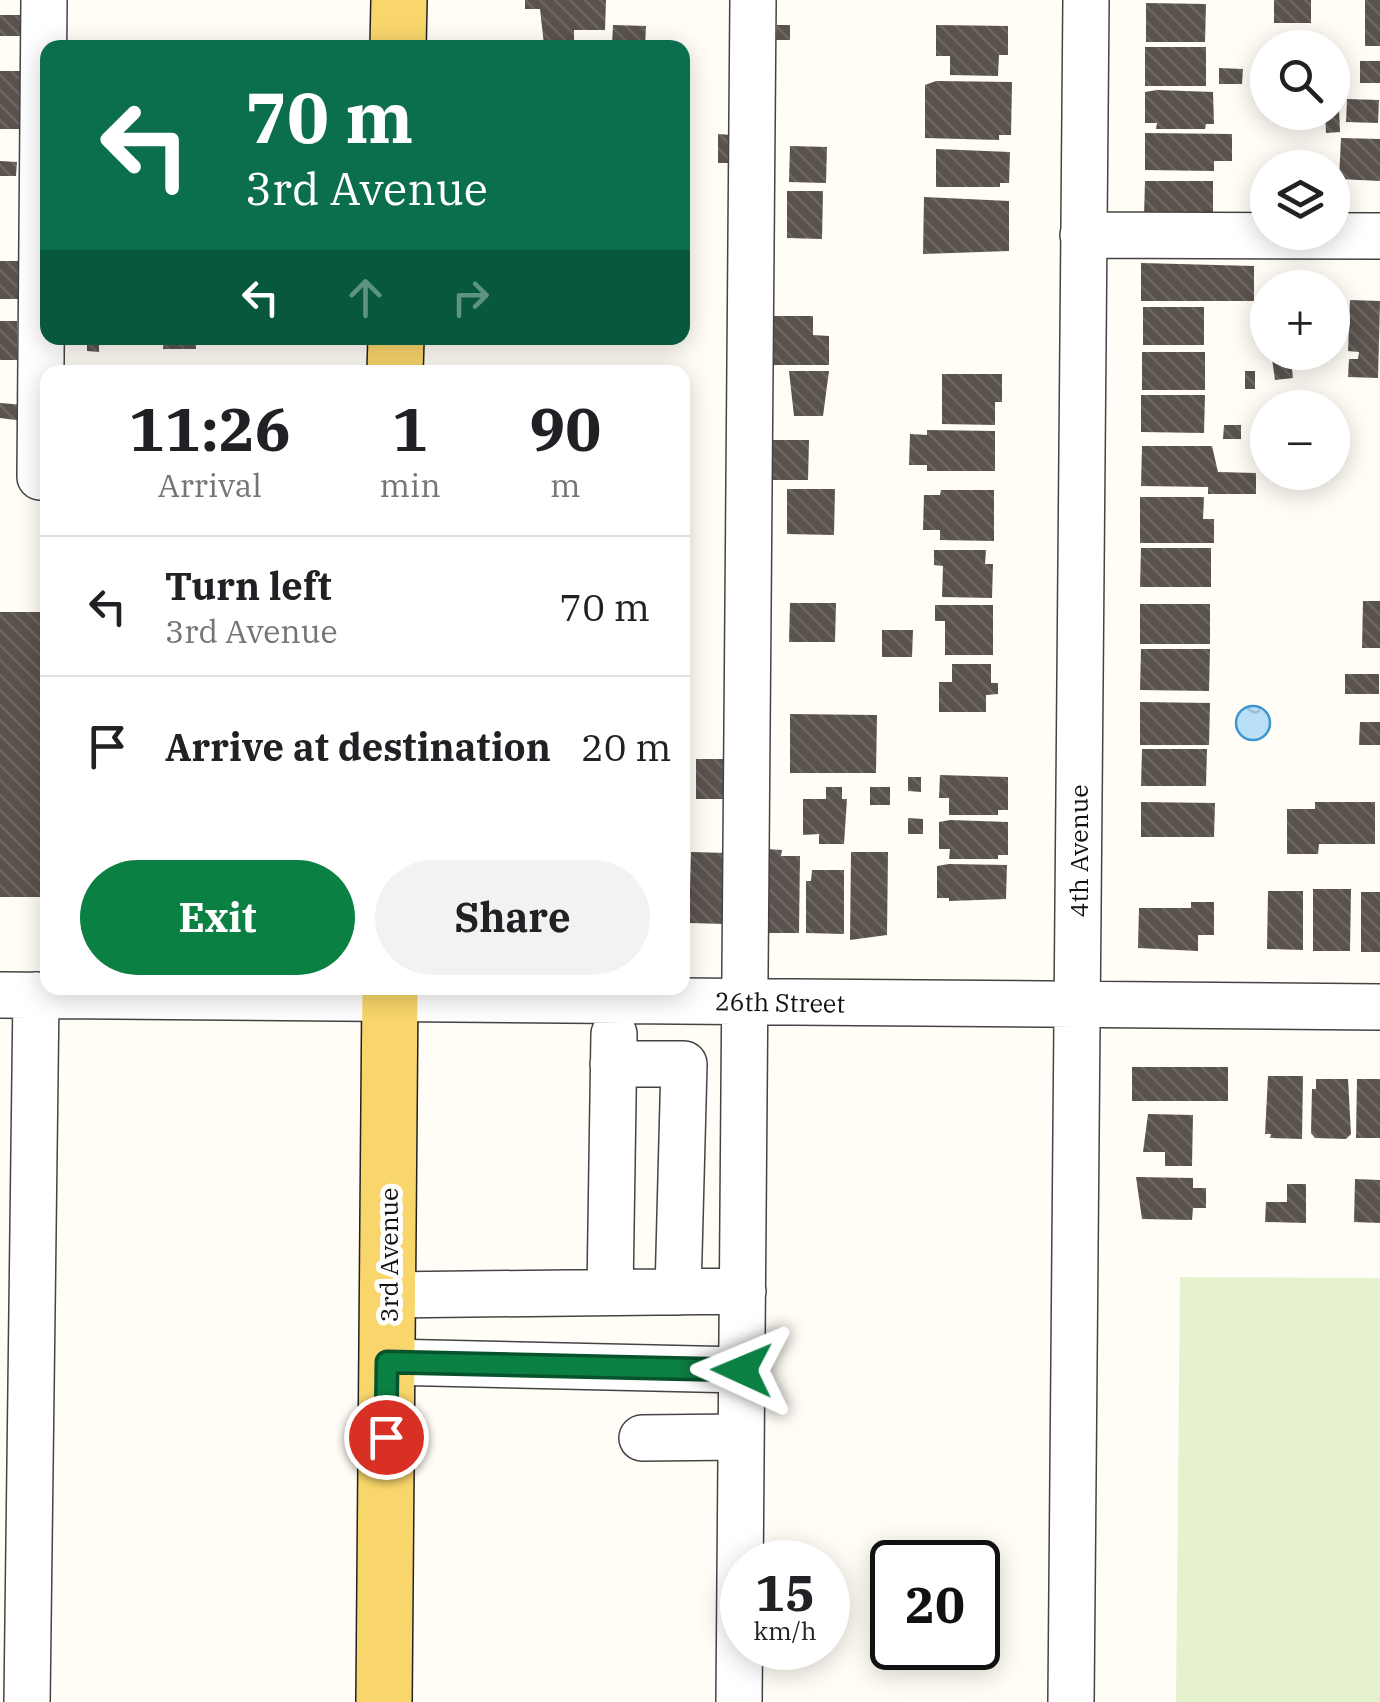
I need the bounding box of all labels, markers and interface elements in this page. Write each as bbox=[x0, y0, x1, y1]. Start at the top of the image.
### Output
map controls bbox=[1250, 30, 1350, 490]
button: search bbox=[1250, 30, 1350, 130]
text: 70 m bbox=[245, 71, 413, 162]
icon: left bbox=[80, 80, 210, 210]
button: layers bbox=[1250, 150, 1350, 250]
text: 3rd Avenue bbox=[245, 159, 488, 217]
icon: left bbox=[233, 270, 288, 325]
icon: ahead bbox=[338, 270, 393, 325]
icon: right bbox=[443, 270, 498, 325]
button: + bbox=[1250, 270, 1350, 370]
text: 11:26 bbox=[129, 389, 291, 468]
text: 1 bbox=[392, 389, 428, 468]
text: 90 bbox=[529, 389, 601, 468]
button: − bbox=[1250, 390, 1350, 490]
text: Arrival bbox=[158, 464, 262, 506]
text: min bbox=[380, 464, 441, 506]
text: m bbox=[550, 464, 581, 506]
text: Turn left bbox=[165, 561, 332, 610]
icon: left bbox=[80, 579, 135, 634]
text: 70 m bbox=[559, 582, 650, 631]
text: 3rd Avenue bbox=[165, 610, 338, 652]
icon: arrive bbox=[80, 719, 135, 774]
text: Arrive at destination bbox=[165, 722, 551, 771]
text: 20 m bbox=[581, 722, 672, 771]
street label: 4th Avenue bbox=[1062, 784, 1095, 918]
button: Exit bbox=[80, 860, 355, 975]
button: Share bbox=[375, 860, 650, 975]
street label: 26th Street bbox=[714, 984, 846, 1020]
street label: 3rd Avenue bbox=[372, 1188, 405, 1322]
position arrow bbox=[690, 1318, 794, 1422]
pin bbox=[344, 1395, 429, 1480]
icon: arrive bbox=[359, 1410, 414, 1465]
speed limit sign: 20 bbox=[870, 1540, 1000, 1670]
text: 15 bbox=[755, 1560, 815, 1625]
text: km/h bbox=[753, 1614, 817, 1647]

